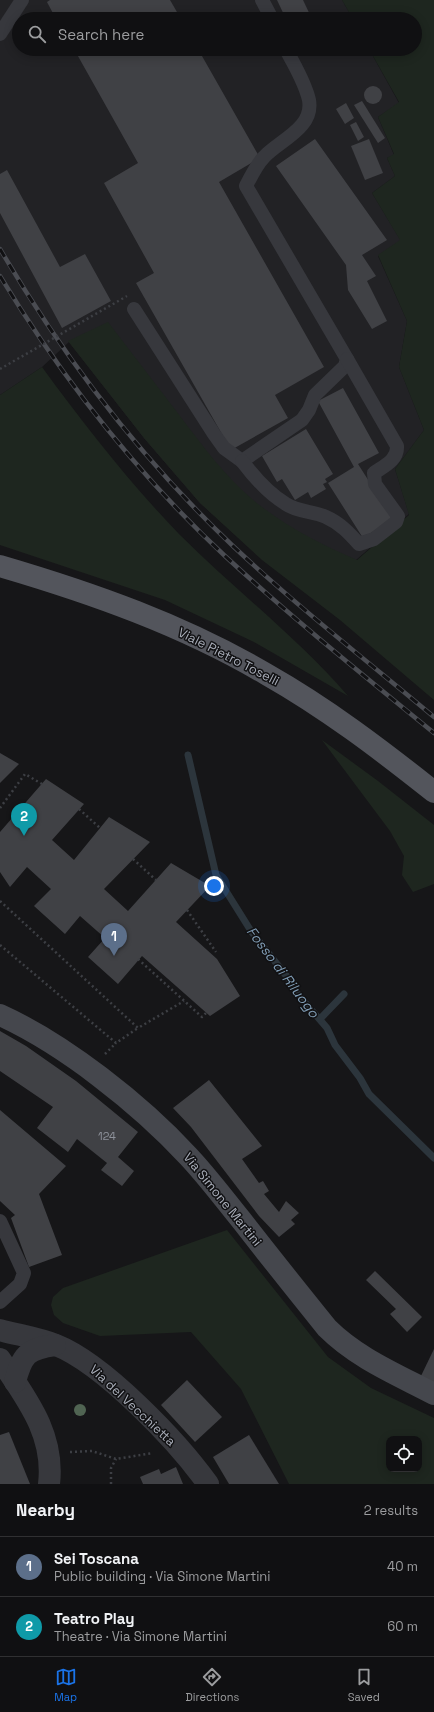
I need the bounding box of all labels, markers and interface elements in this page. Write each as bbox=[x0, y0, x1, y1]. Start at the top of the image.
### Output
search box bbox=[12, 12, 422, 56]
icon: search bbox=[26, 23, 48, 45]
text: Search here bbox=[58, 25, 144, 44]
street label: Viale Pietro Toselli bbox=[175, 624, 282, 689]
pin: 2 bbox=[11, 803, 37, 836]
your location bbox=[204, 876, 224, 896]
pin: 1 bbox=[101, 923, 127, 956]
water label: Fosso di Riluogo bbox=[243, 923, 323, 1022]
house number: 124 bbox=[98, 1129, 116, 1143]
street label: Via Simone Martini bbox=[180, 1149, 266, 1249]
street label: Via del Vecchietta bbox=[86, 1361, 180, 1450]
map controls bbox=[386, 1436, 422, 1472]
button: locate bbox=[386, 1436, 422, 1472]
text: Nearby bbox=[16, 1499, 75, 1521]
text: 2 results bbox=[364, 1502, 418, 1519]
text: Sei Toscana bbox=[54, 1549, 139, 1568]
text: 1 bbox=[26, 1558, 32, 1575]
text: 40 m bbox=[387, 1558, 418, 1575]
text: Public building · Via Simone Martini bbox=[54, 1568, 271, 1585]
text: Teatro Play bbox=[54, 1609, 134, 1628]
text: 2 bbox=[25, 1618, 33, 1635]
text: 60 m bbox=[387, 1618, 418, 1635]
text: Theatre · Via Simone Martini bbox=[54, 1628, 227, 1645]
tab: Map bbox=[54, 1666, 77, 1704]
tab: Directions bbox=[185, 1666, 239, 1704]
tab: Saved bbox=[348, 1666, 380, 1704]

